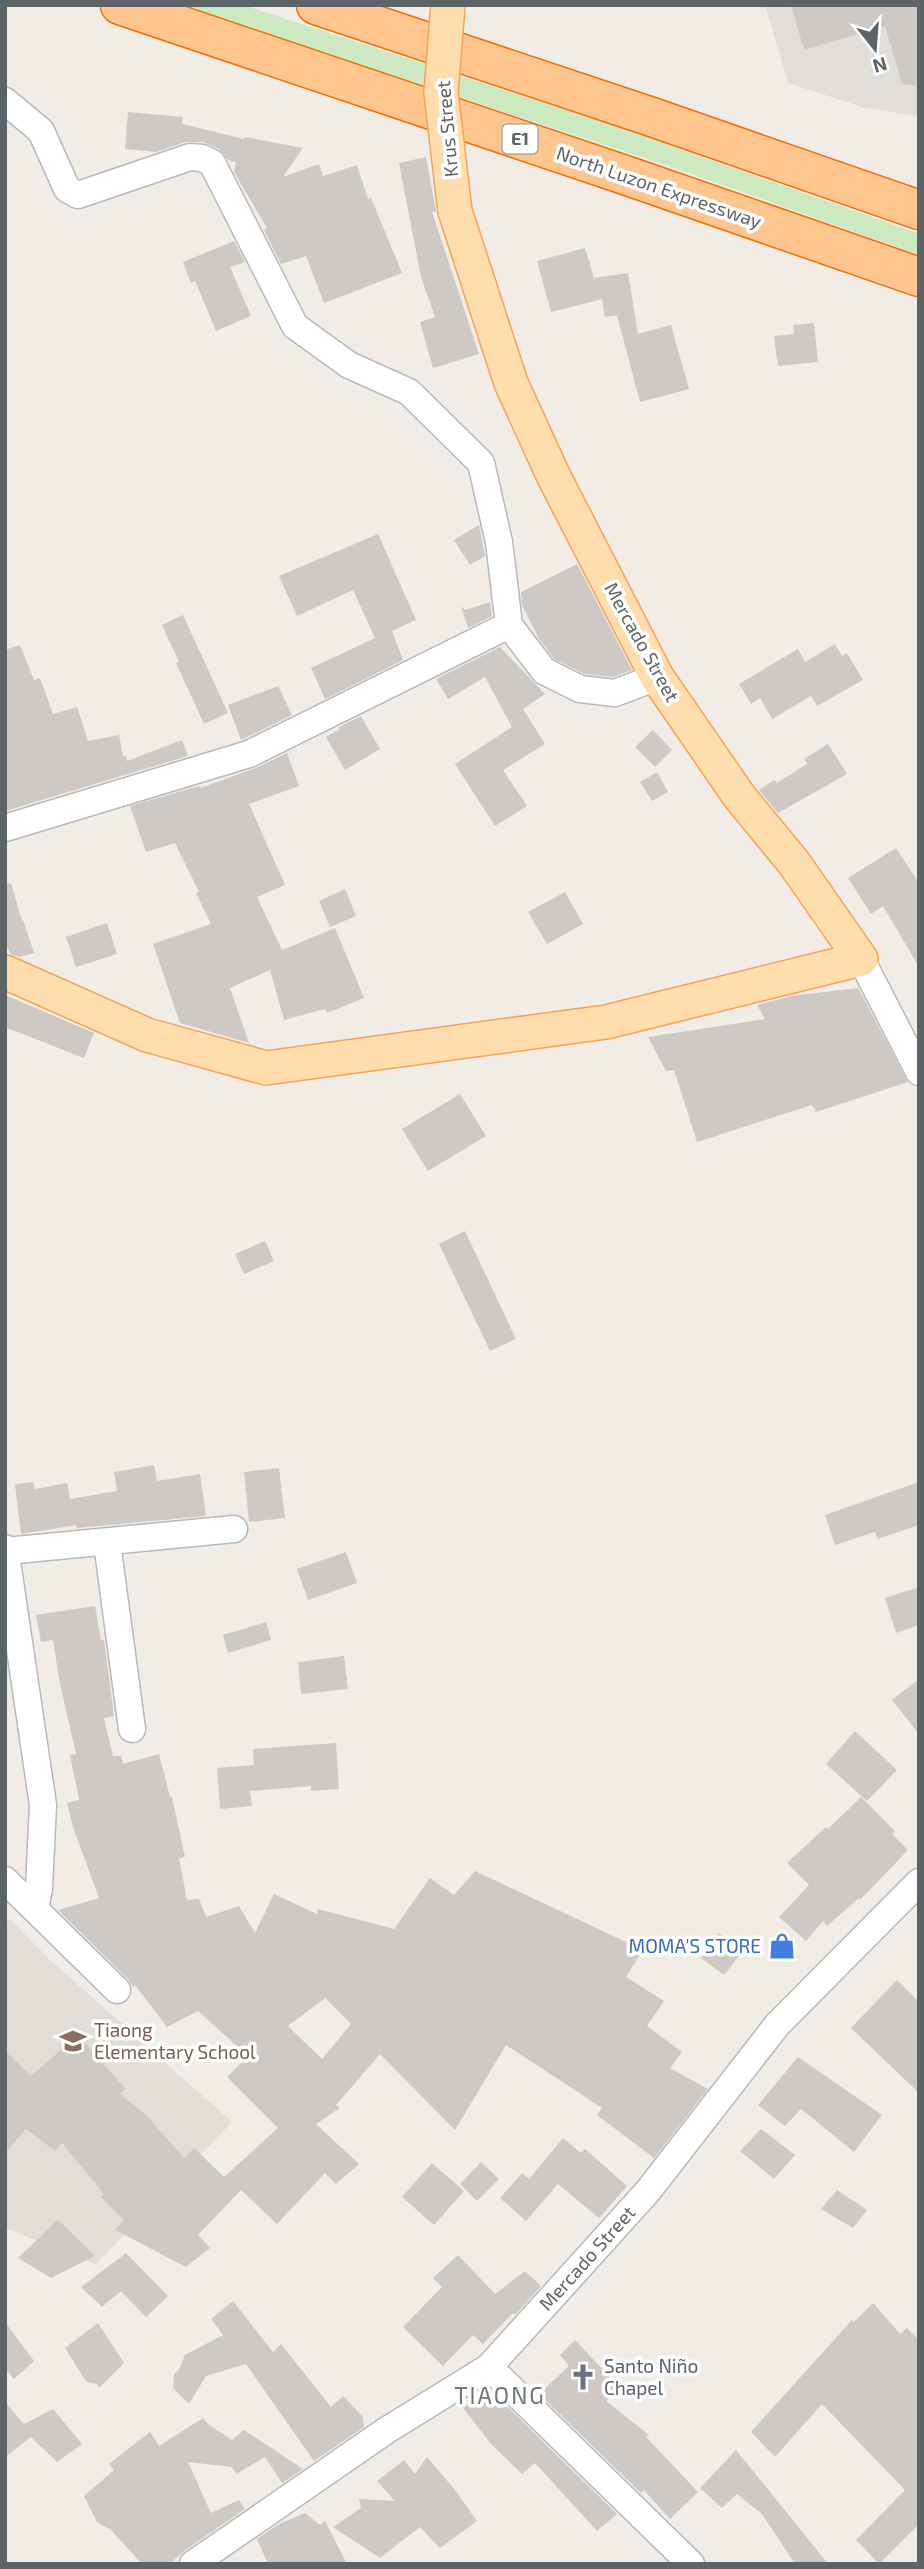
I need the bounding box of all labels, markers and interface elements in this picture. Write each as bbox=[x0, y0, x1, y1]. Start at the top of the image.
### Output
north arrow bbox=[840, 14, 910, 84]
text: N bbox=[870, 53, 890, 79]
street label: Krus Street bbox=[431, 80, 462, 178]
road number: E1 bbox=[503, 124, 538, 154]
street label: North Luzon Expressway bbox=[554, 141, 765, 232]
street label: Mercado Street bbox=[600, 578, 685, 705]
shop icon: MOMA'S STORE bbox=[767, 1931, 797, 1961]
place label: MOMA'S STORE bbox=[629, 1934, 761, 1957]
place label: Tiaong Elementary School bbox=[94, 2018, 256, 2063]
school or university icon: Tiaong Elementary School bbox=[58, 2026, 88, 2056]
street label: Mercado Street bbox=[534, 2201, 640, 2315]
place label: Santo Niño Chapel bbox=[604, 2354, 698, 2399]
church icon: Santo Niño Chapel bbox=[568, 2362, 598, 2392]
district label: TIAONG bbox=[454, 2381, 546, 2409]

